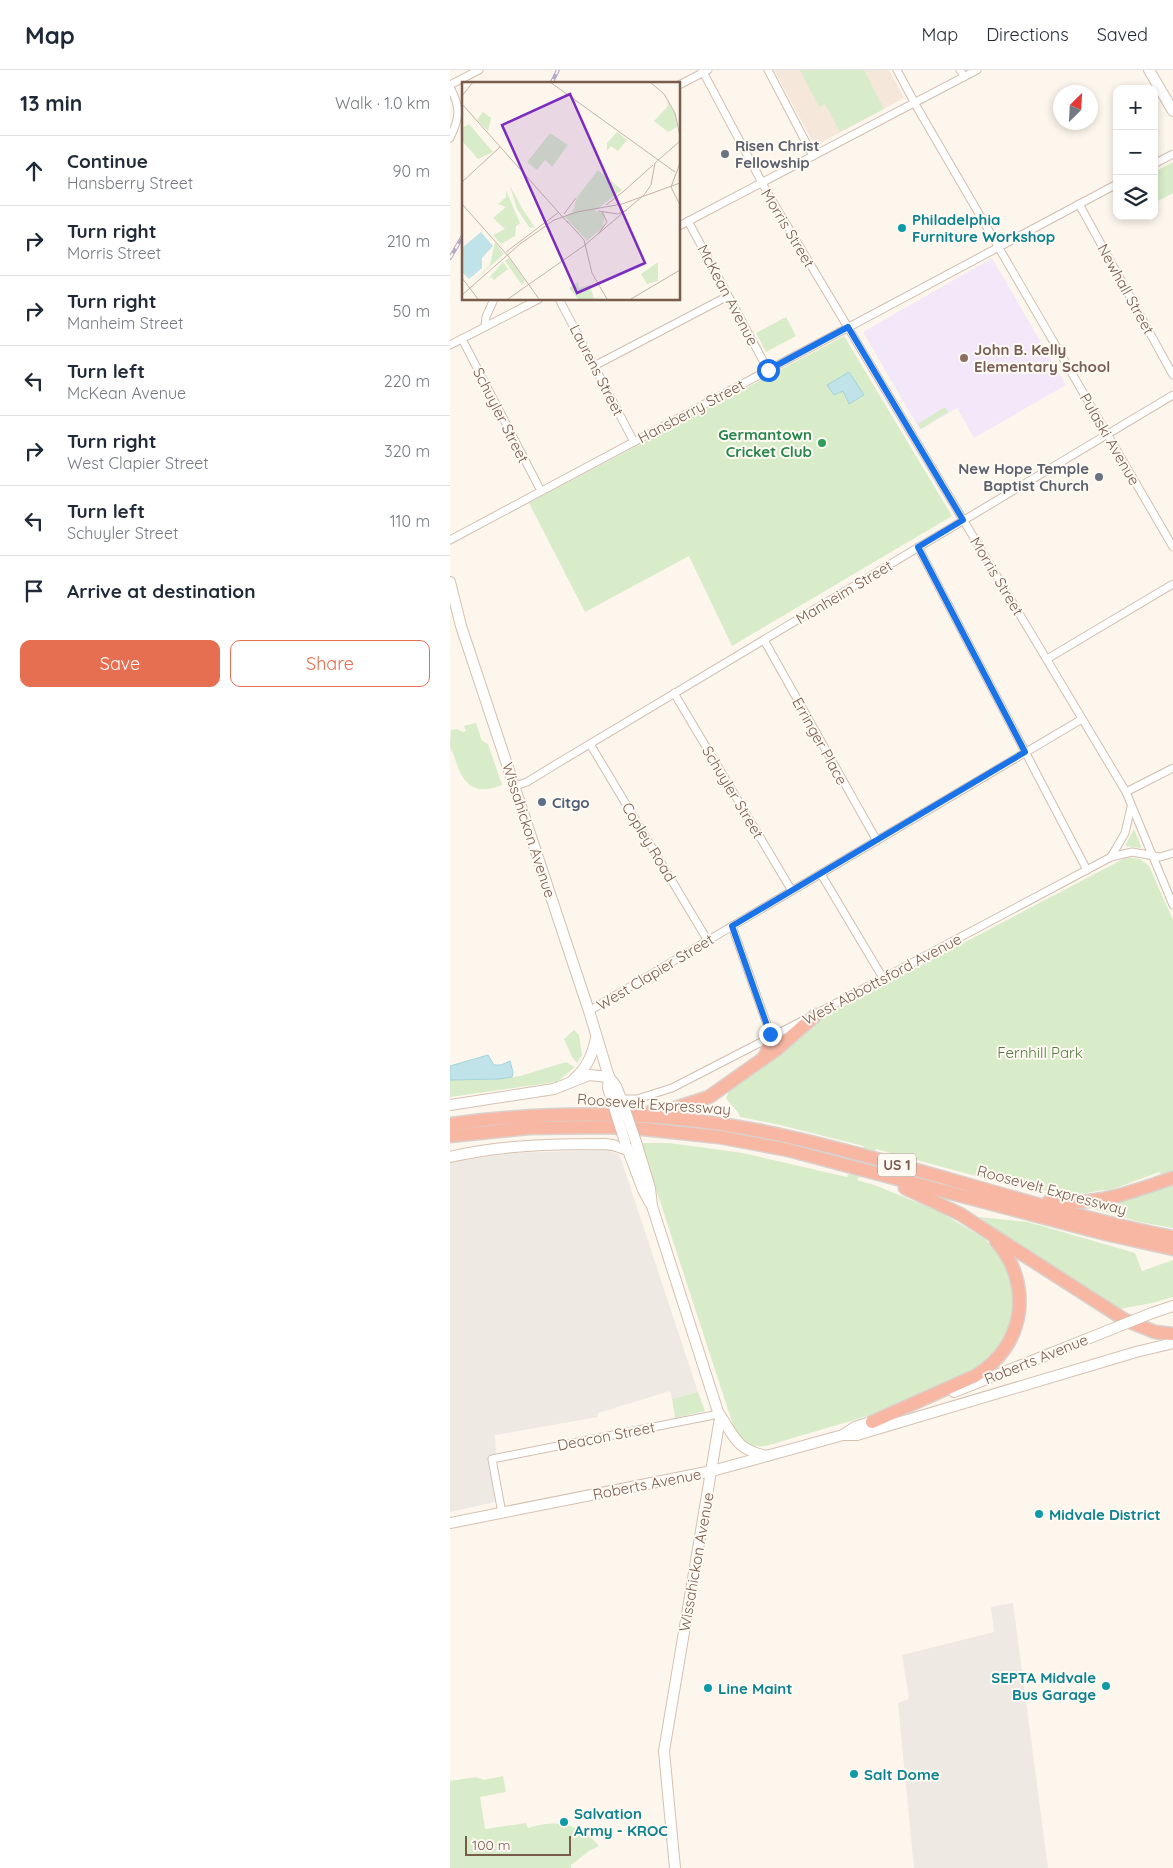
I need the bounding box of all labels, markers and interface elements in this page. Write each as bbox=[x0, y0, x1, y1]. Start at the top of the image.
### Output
text: Map bbox=[25, 20, 75, 50]
text: Map bbox=[921, 23, 958, 46]
text: Directions bbox=[986, 23, 1069, 46]
text: Saved bbox=[1097, 23, 1148, 46]
inset map bbox=[462, 82, 680, 300]
north arrow bbox=[1053, 85, 1098, 130]
map controls bbox=[1113, 85, 1158, 220]
button: + bbox=[1113, 85, 1158, 130]
text: 13 min bbox=[20, 90, 82, 116]
text: Walk · 1.0 km bbox=[335, 93, 430, 113]
button: − bbox=[1113, 130, 1158, 175]
place label: Risen Christ Fellowship bbox=[735, 136, 820, 172]
marker: Risen Christ Fellowship bbox=[719, 148, 731, 160]
text: Continue bbox=[67, 149, 148, 173]
icon: ahead bbox=[20, 157, 48, 185]
text: 90 m bbox=[393, 161, 430, 181]
text: Hansberry Street bbox=[67, 173, 193, 193]
button: layers bbox=[1113, 175, 1158, 220]
street label: Morris Street bbox=[757, 185, 819, 271]
place label: Philadelphia Furniture Workshop bbox=[912, 210, 1055, 246]
text: Turn right bbox=[67, 219, 156, 243]
marker: Philadelphia Furniture Workshop bbox=[896, 222, 908, 234]
icon: right bbox=[20, 227, 48, 255]
text: 210 m bbox=[387, 231, 430, 251]
street label: McKean Avenue bbox=[693, 241, 763, 349]
street label: Newhall Street bbox=[1093, 241, 1159, 337]
text: Morris Street bbox=[67, 243, 161, 263]
text: Turn right bbox=[67, 289, 156, 313]
icon: right bbox=[20, 297, 48, 325]
text: 50 m bbox=[393, 301, 430, 321]
text: Manheim Street bbox=[67, 313, 183, 333]
street label: Laurens Street bbox=[566, 321, 628, 419]
place label: John B. Kelly Elementary School bbox=[974, 340, 1110, 376]
marker: John B. Kelly Elementary School bbox=[958, 352, 970, 364]
text: Turn left bbox=[67, 359, 145, 383]
route start bbox=[757, 359, 780, 382]
street label: Schuyler Street bbox=[469, 364, 533, 466]
icon: left bbox=[20, 367, 48, 395]
text: 220 m bbox=[384, 371, 430, 391]
street label: Hansberry Street bbox=[634, 375, 748, 447]
text: McKean Avenue bbox=[67, 383, 186, 403]
street label: Pulaski Avenue bbox=[1076, 389, 1144, 489]
place label: Germantown Cricket Club bbox=[718, 425, 812, 461]
text: Turn right bbox=[67, 429, 156, 453]
icon: right bbox=[20, 437, 48, 465]
marker: Germantown Cricket Club bbox=[816, 437, 828, 449]
text: 320 m bbox=[384, 441, 430, 461]
text: West Clapier Street bbox=[67, 453, 209, 473]
place label: New Hope Temple Baptist Church bbox=[958, 459, 1089, 495]
marker: New Hope Temple Baptist Church bbox=[1093, 471, 1105, 483]
text: Turn left bbox=[67, 499, 145, 523]
icon: left bbox=[20, 507, 48, 535]
text: 110 m bbox=[390, 511, 430, 531]
text: Schuyler Street bbox=[67, 523, 178, 543]
street label: Morris Street bbox=[966, 533, 1028, 619]
street label: Manheim Street bbox=[792, 556, 896, 628]
icon: arrive bbox=[20, 577, 48, 605]
text: Arrive at destination bbox=[67, 579, 256, 603]
button: Save bbox=[20, 640, 220, 687]
button: Share bbox=[230, 640, 430, 687]
street label: Erringer Place bbox=[788, 694, 852, 788]
street label: Schuyler Street bbox=[698, 742, 768, 842]
street label: Wissahickon Avenue bbox=[498, 760, 560, 900]
place label: Citgo bbox=[552, 793, 590, 812]
marker: Citgo bbox=[536, 796, 548, 808]
street label: Copley Road bbox=[618, 799, 680, 885]
street label: West Abbottsford Avenue bbox=[799, 929, 965, 1029]
street label: West Clapier Street bbox=[593, 930, 717, 1014]
route end bbox=[759, 1023, 782, 1046]
park label: Fernhill Park bbox=[997, 1043, 1083, 1062]
street label: Roosevelt Expressway bbox=[576, 1089, 732, 1119]
road number: US 1 bbox=[878, 1154, 916, 1176]
street label: Roosevelt Expressway bbox=[975, 1161, 1129, 1219]
street label: Roberts Avenue bbox=[981, 1330, 1091, 1388]
street label: Deacon Street bbox=[556, 1417, 656, 1455]
street label: Roberts Avenue bbox=[591, 1464, 703, 1504]
street label: Wissahickon Avenue bbox=[674, 1491, 718, 1633]
place label: Midvale District bbox=[1049, 1505, 1161, 1524]
marker: Midvale District bbox=[1033, 1508, 1045, 1520]
place label: SEPTA Midvale Bus Garage bbox=[991, 1668, 1096, 1704]
place label: Line Maint bbox=[718, 1679, 792, 1698]
marker: SEPTA Midvale Bus Garage bbox=[1100, 1680, 1112, 1692]
marker: Line Maint bbox=[702, 1682, 714, 1694]
place label: Salt Dome bbox=[864, 1765, 940, 1784]
marker: Salt Dome bbox=[848, 1768, 860, 1780]
place label: Salvation Army - KROC bbox=[574, 1804, 668, 1840]
marker: Salvation Army - KROC bbox=[558, 1816, 570, 1828]
scale bar bbox=[465, 1833, 571, 1856]
text: 100 m bbox=[472, 1836, 510, 1854]

